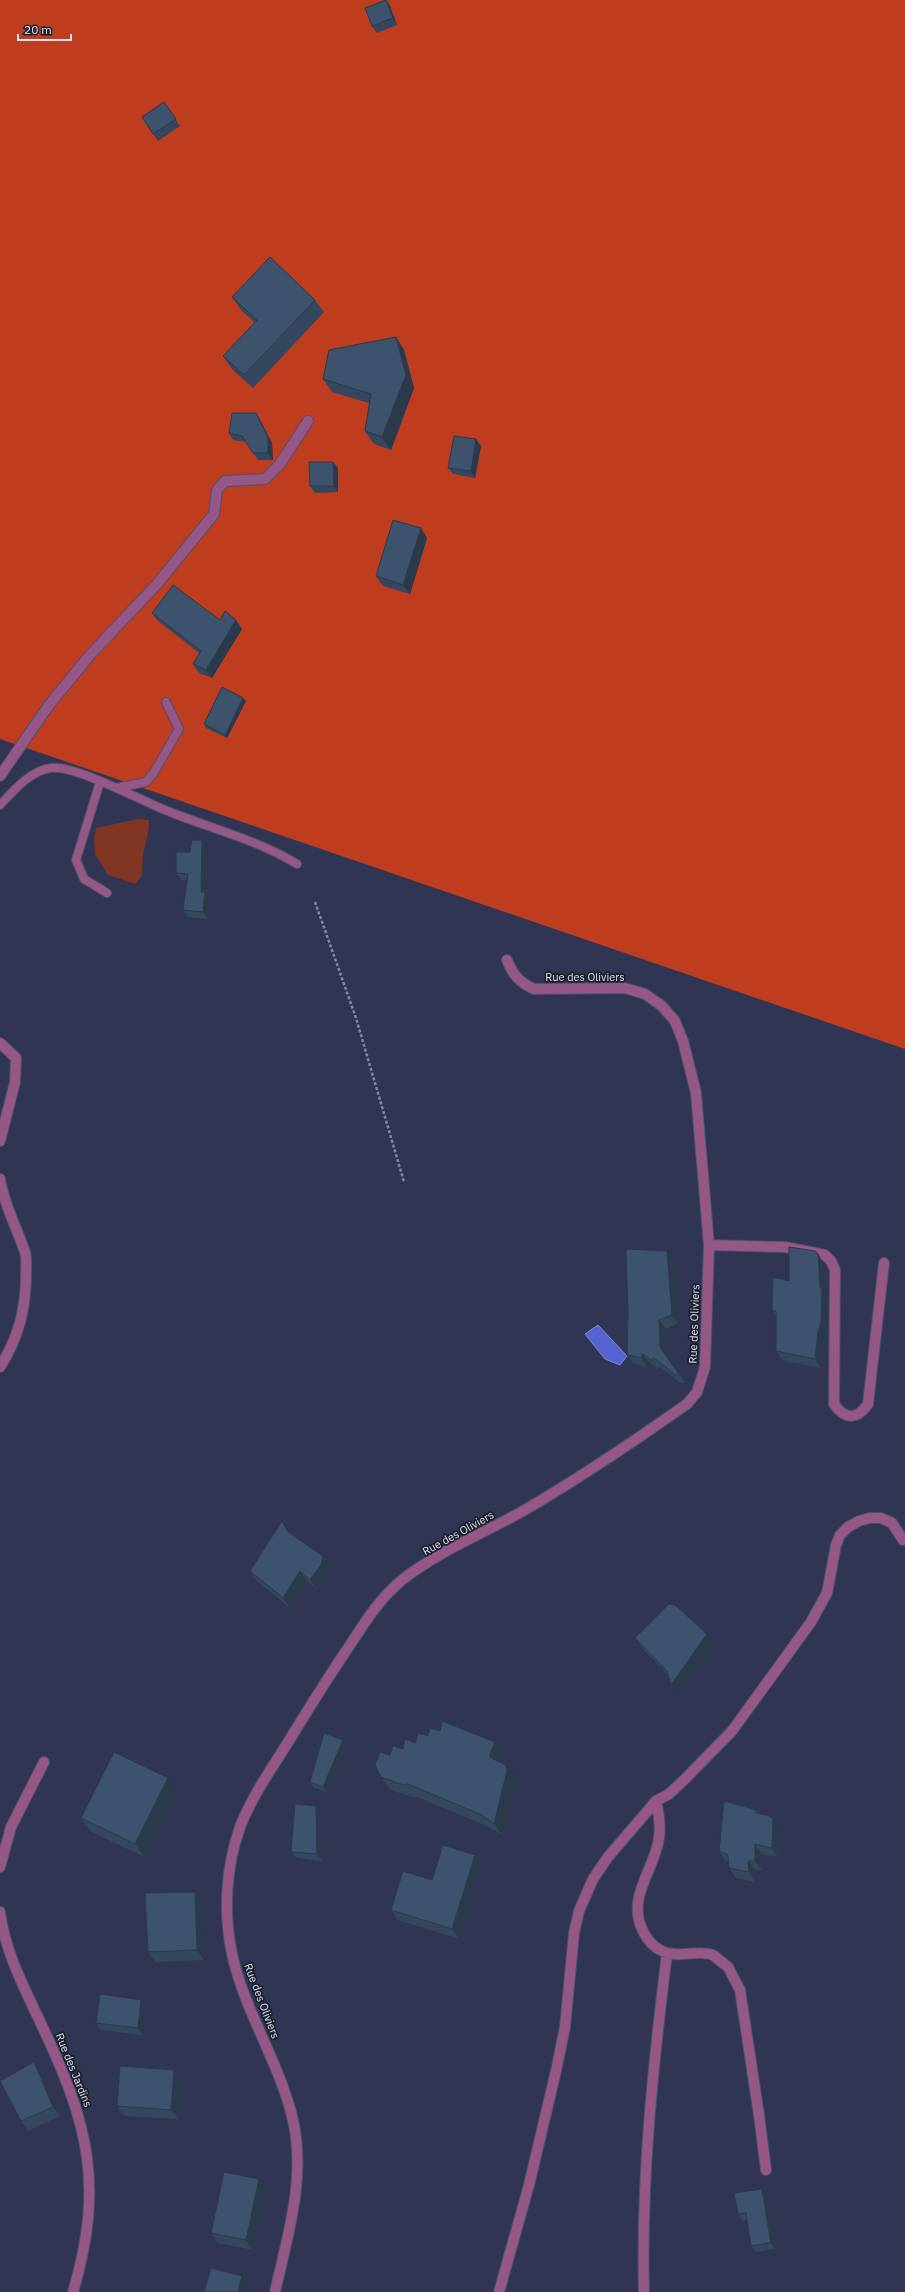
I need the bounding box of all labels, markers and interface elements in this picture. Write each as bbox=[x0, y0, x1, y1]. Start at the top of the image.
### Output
scale bar bbox=[18, 16, 71, 42]
text: 20 m bbox=[24, 22, 52, 37]
street label: Rue des Oliviers bbox=[545, 970, 625, 984]
street label: Rue des Oliviers bbox=[686, 1284, 702, 1364]
street label: Rue des Oliviers bbox=[420, 1508, 496, 1558]
street label: Rue des Oliviers bbox=[241, 1961, 283, 2041]
street label: Rue des Jardins bbox=[53, 2031, 95, 2109]

